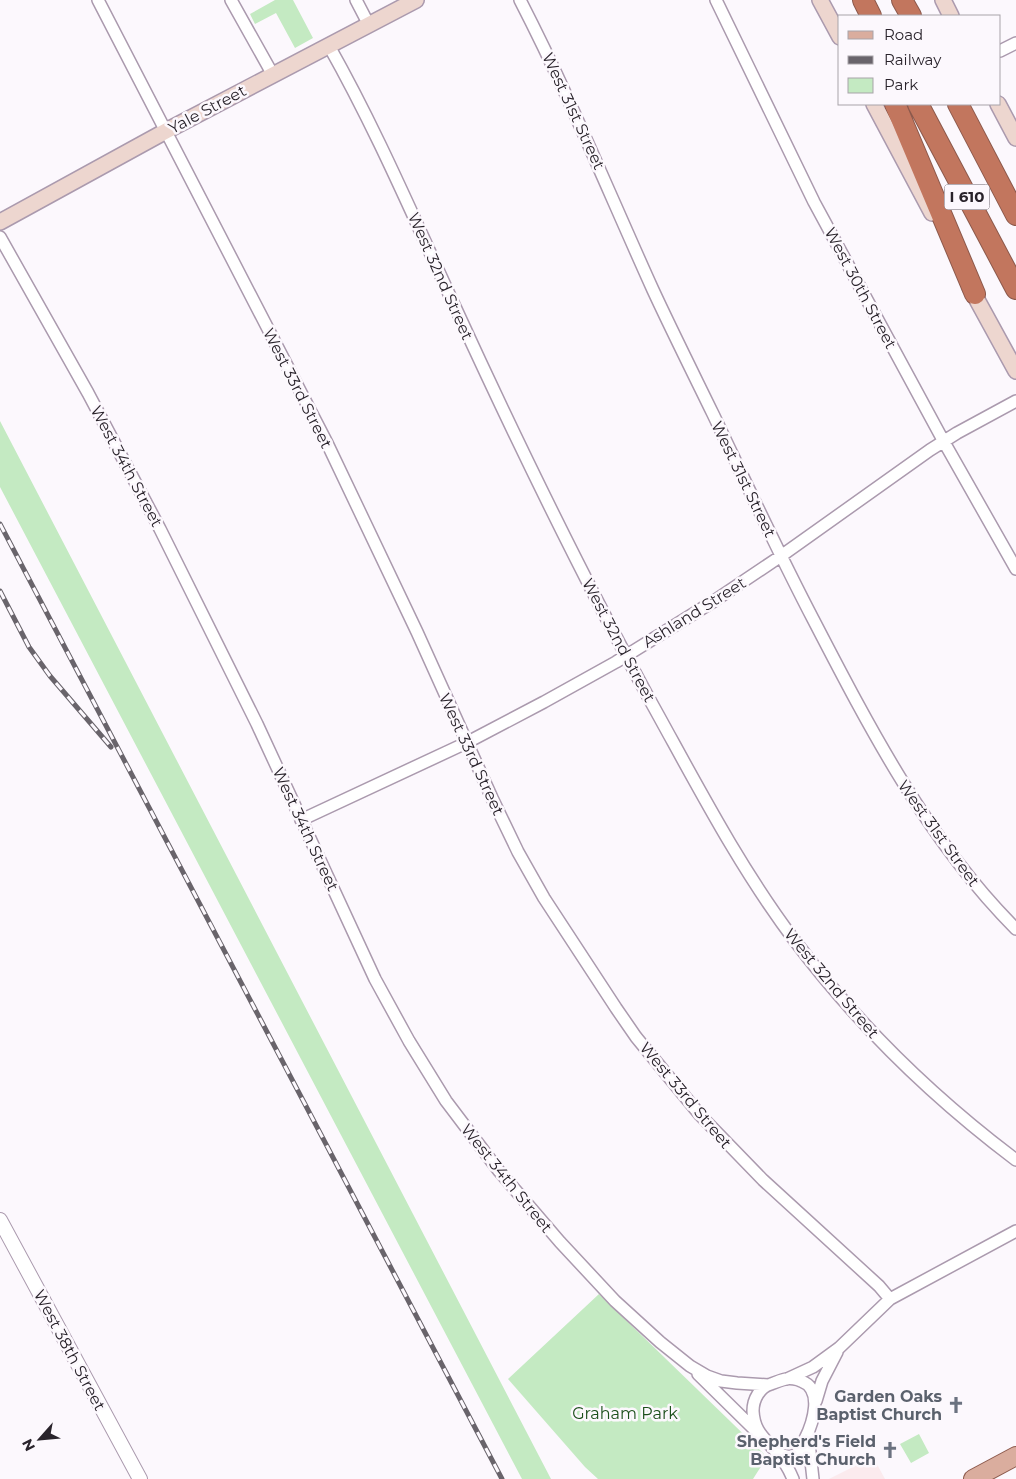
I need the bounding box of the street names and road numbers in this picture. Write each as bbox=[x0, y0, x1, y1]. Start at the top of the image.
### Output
street label: West 31st Street bbox=[538, 50, 609, 173]
street label: Yale Street bbox=[165, 81, 250, 138]
road number: I 610 bbox=[944, 184, 990, 210]
street label: West 32nd Street bbox=[404, 210, 477, 343]
street label: West 30th Street bbox=[821, 224, 901, 353]
street label: West 33rd Street bbox=[259, 325, 336, 452]
street label: West 34th Street bbox=[87, 402, 167, 531]
street label: West 31st Street bbox=[707, 418, 780, 541]
street label: Ashland Street bbox=[639, 573, 750, 652]
street label: West 32nd Street bbox=[578, 575, 659, 706]
street label: West 33rd Street bbox=[435, 690, 508, 819]
street label: West 34th Street bbox=[269, 764, 343, 895]
street label: West 31st Street bbox=[894, 776, 984, 891]
street label: West 32nd Street bbox=[780, 925, 883, 1042]
street label: West 33rd Street bbox=[636, 1038, 736, 1153]
street label: West 34th Street bbox=[457, 1120, 557, 1237]
street label: West 38th Street bbox=[30, 1287, 110, 1414]

